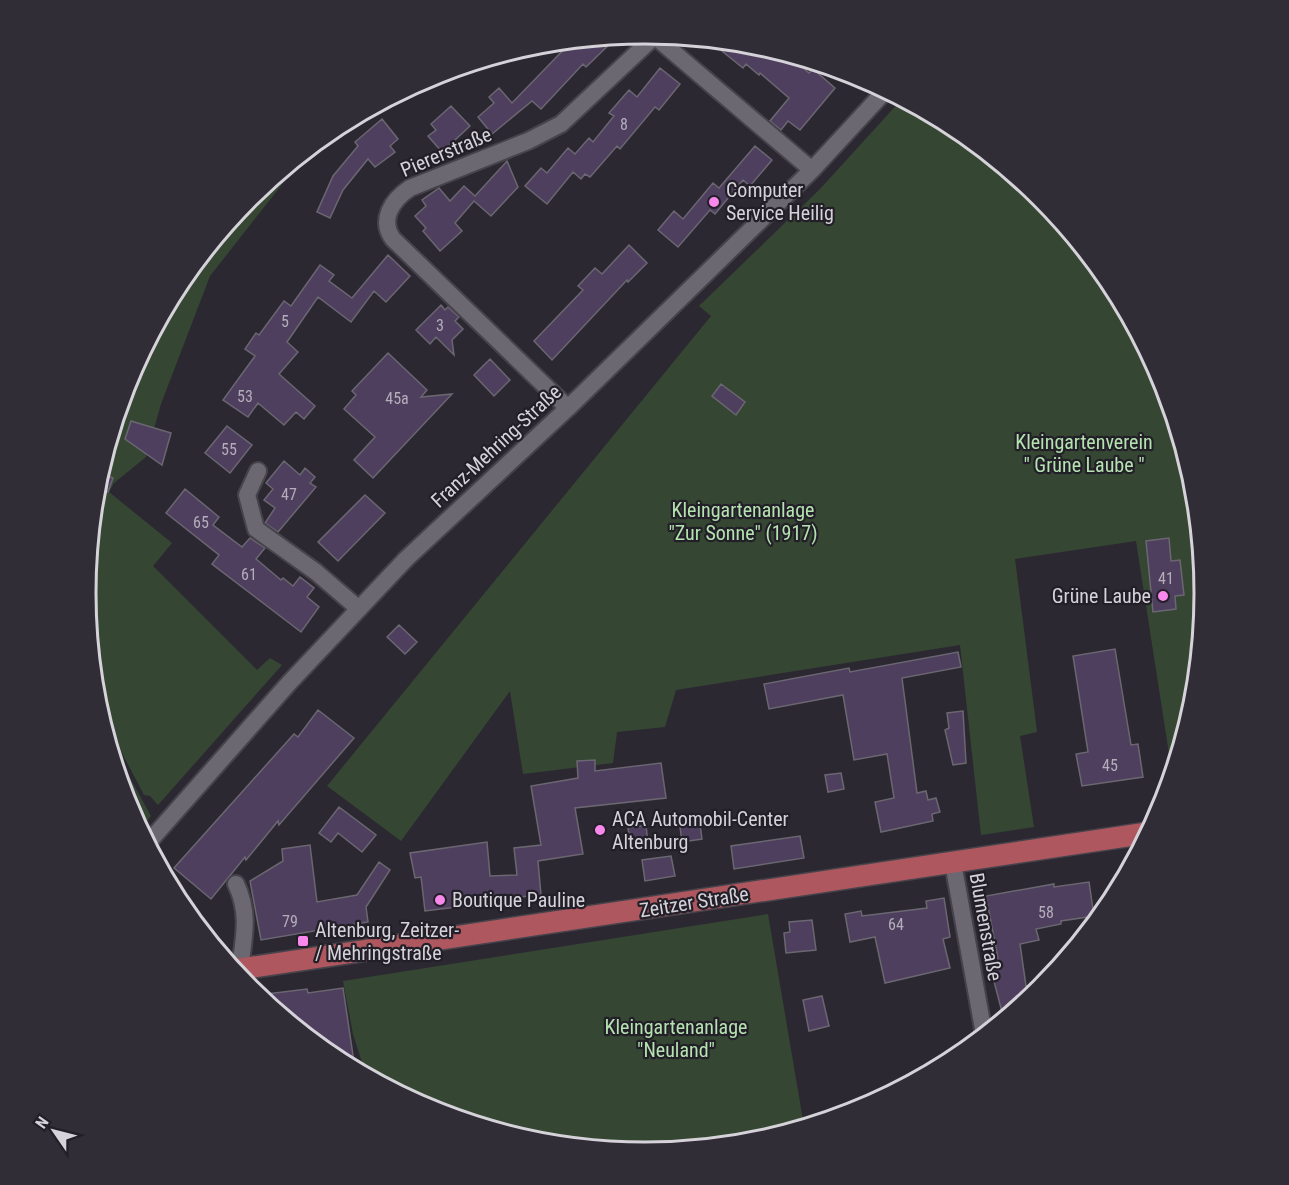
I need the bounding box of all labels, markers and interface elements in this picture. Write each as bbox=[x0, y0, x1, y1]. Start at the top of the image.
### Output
house number: 8 bbox=[620, 115, 628, 134]
street label: Piererstraße bbox=[397, 122, 495, 182]
place label: Computer Service Heilig bbox=[726, 178, 834, 225]
marker: Computer Service Heilig bbox=[707, 195, 721, 209]
house number: 5 bbox=[281, 312, 289, 331]
house number: 3 bbox=[436, 316, 444, 335]
street label: Franz-Mehring-Straße bbox=[426, 380, 566, 512]
house number: 53 bbox=[237, 387, 253, 406]
house number: 45a bbox=[385, 389, 409, 408]
park label: Kleingartenverein " Grüne Laube " bbox=[1015, 430, 1153, 477]
house number: 55 bbox=[221, 440, 237, 459]
house number: 47 bbox=[281, 485, 297, 504]
park label: Kleingartenanlage "Zur Sonne" (1917) bbox=[668, 498, 818, 545]
house number: 65 bbox=[193, 513, 209, 532]
house number: 61 bbox=[241, 565, 257, 584]
house number: 41 bbox=[1158, 569, 1174, 588]
place label: Grüne Laube bbox=[1052, 584, 1151, 608]
marker: Grüne Laube bbox=[1156, 589, 1170, 603]
house number: 45 bbox=[1102, 756, 1118, 775]
place label: ACA Automobil-Center Altenburg bbox=[612, 807, 789, 854]
marker: ACA Automobil-Center Altenburg bbox=[593, 823, 607, 837]
street label: Blumenstraße bbox=[965, 871, 1007, 983]
street label: Zeitzer Straße bbox=[638, 882, 750, 922]
place label: Boutique Pauline bbox=[452, 888, 585, 912]
marker: Boutique Pauline bbox=[433, 893, 447, 907]
house number: 58 bbox=[1038, 903, 1054, 922]
house number: 79 bbox=[282, 912, 298, 931]
house number: 64 bbox=[888, 915, 904, 934]
place label: Altenburg, Zeitzer- / Mehringstraße bbox=[315, 918, 459, 965]
marker: Altenburg, Zeitzer- / Mehringstraße bbox=[296, 934, 310, 948]
park label: Kleingartenanlage "Neuland" bbox=[605, 1015, 747, 1062]
north arrow bbox=[24, 1101, 84, 1161]
text: N bbox=[32, 1113, 53, 1132]

